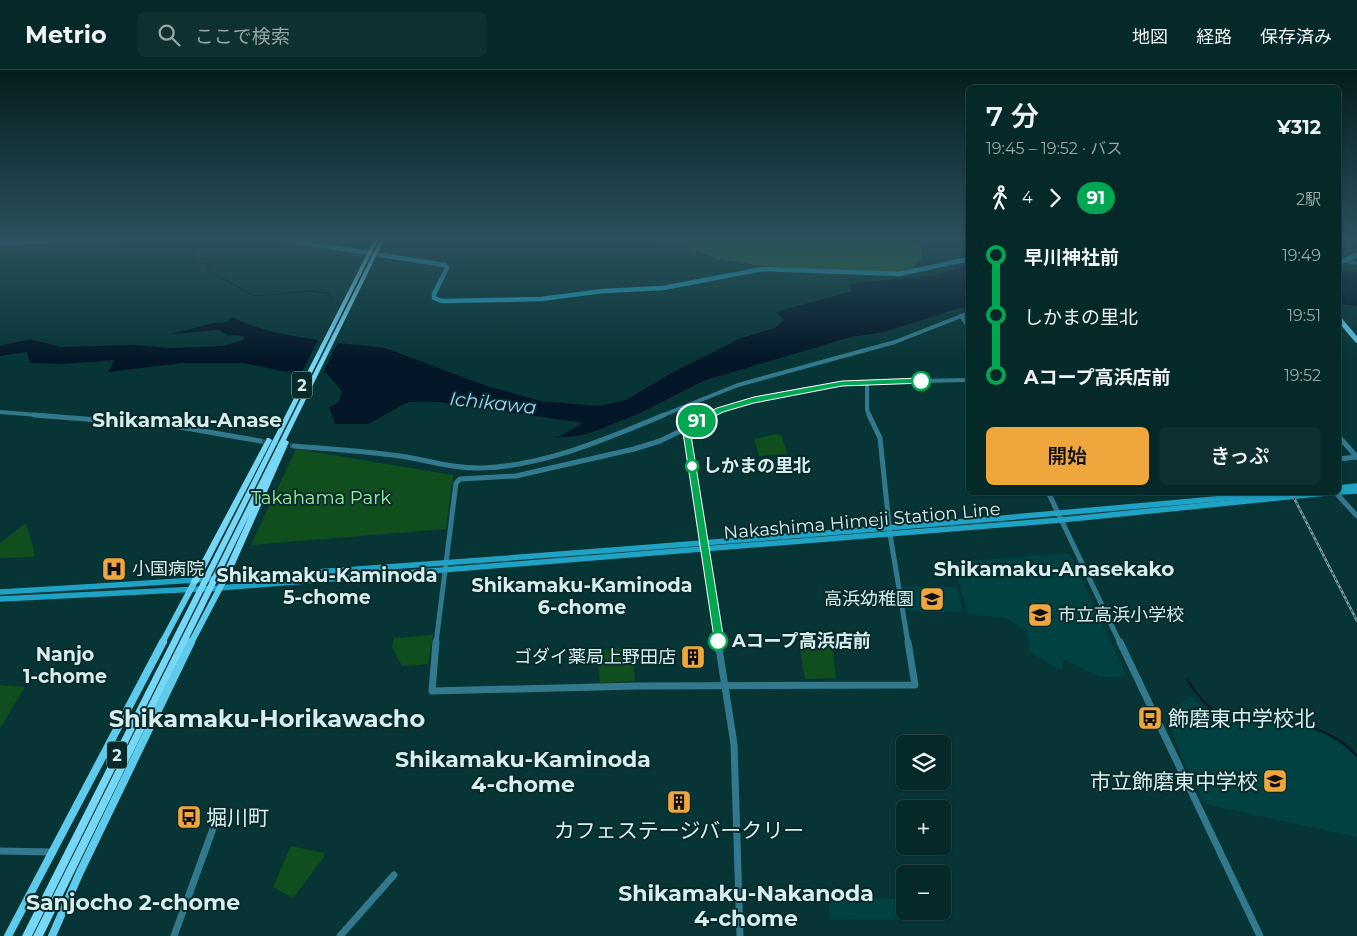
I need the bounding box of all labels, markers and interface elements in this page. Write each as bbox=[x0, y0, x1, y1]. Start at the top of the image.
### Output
search box bbox=[137, 12, 487, 57]
text: Metrio bbox=[25, 20, 107, 49]
icon: search bbox=[155, 21, 183, 49]
text: ここで検索 bbox=[195, 25, 290, 48]
text: 地図 bbox=[1132, 26, 1168, 48]
text: 経路 bbox=[1196, 26, 1232, 48]
text: 保存済み bbox=[1260, 26, 1332, 48]
text: 7 分 bbox=[986, 99, 1039, 133]
text: ¥312 bbox=[1277, 116, 1321, 139]
text: 19:45 – 19:52 · バス bbox=[986, 139, 1122, 158]
icon: walk bbox=[986, 184, 1014, 212]
icon: forward bbox=[1041, 184, 1069, 212]
text: 91 bbox=[1087, 187, 1105, 209]
text: 4 bbox=[1022, 188, 1033, 207]
text: 2駅 bbox=[1296, 190, 1321, 209]
text: 早川神社前 bbox=[1024, 246, 1119, 269]
text: 19:49 bbox=[1282, 246, 1321, 265]
text: しかまの里北 bbox=[1024, 306, 1138, 329]
text: 19:51 bbox=[1287, 306, 1321, 325]
text: Aコープ高浜店前 bbox=[1024, 366, 1170, 389]
text: 19:52 bbox=[1284, 366, 1321, 385]
unlabelled marker bbox=[911, 371, 931, 391]
road number: 2 bbox=[292, 372, 312, 398]
water label: Ichikawa bbox=[448, 387, 538, 419]
line badge: 91 bbox=[674, 405, 720, 437]
district label: Shikamaku-Anase bbox=[92, 408, 282, 432]
text: 91 bbox=[688, 410, 706, 432]
button: 開始 bbox=[986, 427, 1149, 485]
button: きっぷ bbox=[1159, 427, 1321, 485]
place label: しかまの里北 bbox=[703, 455, 811, 477]
marker: しかまの里北 bbox=[685, 459, 699, 473]
park label: Takahama Park bbox=[251, 487, 391, 509]
street label: Nakashima Himeji Station Line bbox=[723, 498, 1002, 544]
hospital icon: 小国病院 bbox=[101, 556, 127, 582]
district label: Shikamaku-Anasekako bbox=[934, 557, 1174, 581]
place label: 小国病院 bbox=[132, 558, 204, 580]
district label: Shikamaku-Kaminoda 5-chome bbox=[217, 564, 437, 609]
district label: Shikamaku-Kaminoda 6-chome bbox=[472, 574, 692, 619]
school or university icon: 高浜幼稚園 bbox=[919, 586, 945, 612]
place label: 高浜幼稚園 bbox=[824, 588, 914, 610]
school or university icon: 市立高浜小学校 bbox=[1027, 602, 1053, 628]
place label: 市立高浜小学校 bbox=[1058, 604, 1184, 626]
place label: Aコープ高浜店前 bbox=[731, 630, 871, 652]
marker: Aコープ高浜店前 bbox=[708, 631, 728, 651]
district label: Nanjo 1-chome bbox=[23, 643, 107, 688]
building icon: ゴダイ薬局上野田店 bbox=[680, 644, 706, 670]
place label: ゴダイ薬局上野田店 bbox=[514, 646, 676, 668]
district label: Shikamaku-Horikawacho bbox=[109, 704, 425, 733]
bus stop icon: 飾磨東中学校北 bbox=[1137, 705, 1163, 731]
place label: 飾磨東中学校北 bbox=[1168, 706, 1315, 731]
map controls bbox=[896, 735, 951, 920]
button: layers bbox=[896, 735, 951, 790]
road number: 2 bbox=[107, 742, 127, 768]
district label: Shikamaku-Kaminoda 4-chome bbox=[395, 746, 651, 798]
school or university icon: 市立飾磨東中学校 bbox=[1262, 768, 1288, 794]
place label: 市立飾磨東中学校 bbox=[1090, 769, 1258, 794]
building icon: カフェステージバークリー bbox=[666, 789, 692, 815]
button: + bbox=[896, 800, 951, 855]
bus stop icon: 堀川町 bbox=[176, 804, 202, 830]
place label: 堀川町 bbox=[206, 805, 269, 830]
place label: カフェステージバークリー bbox=[554, 818, 804, 843]
button: − bbox=[896, 865, 951, 920]
district label: Shikamaku-Nakanoda 4-chome bbox=[618, 880, 874, 932]
district label: Sanjocho 2-chome bbox=[26, 889, 240, 916]

